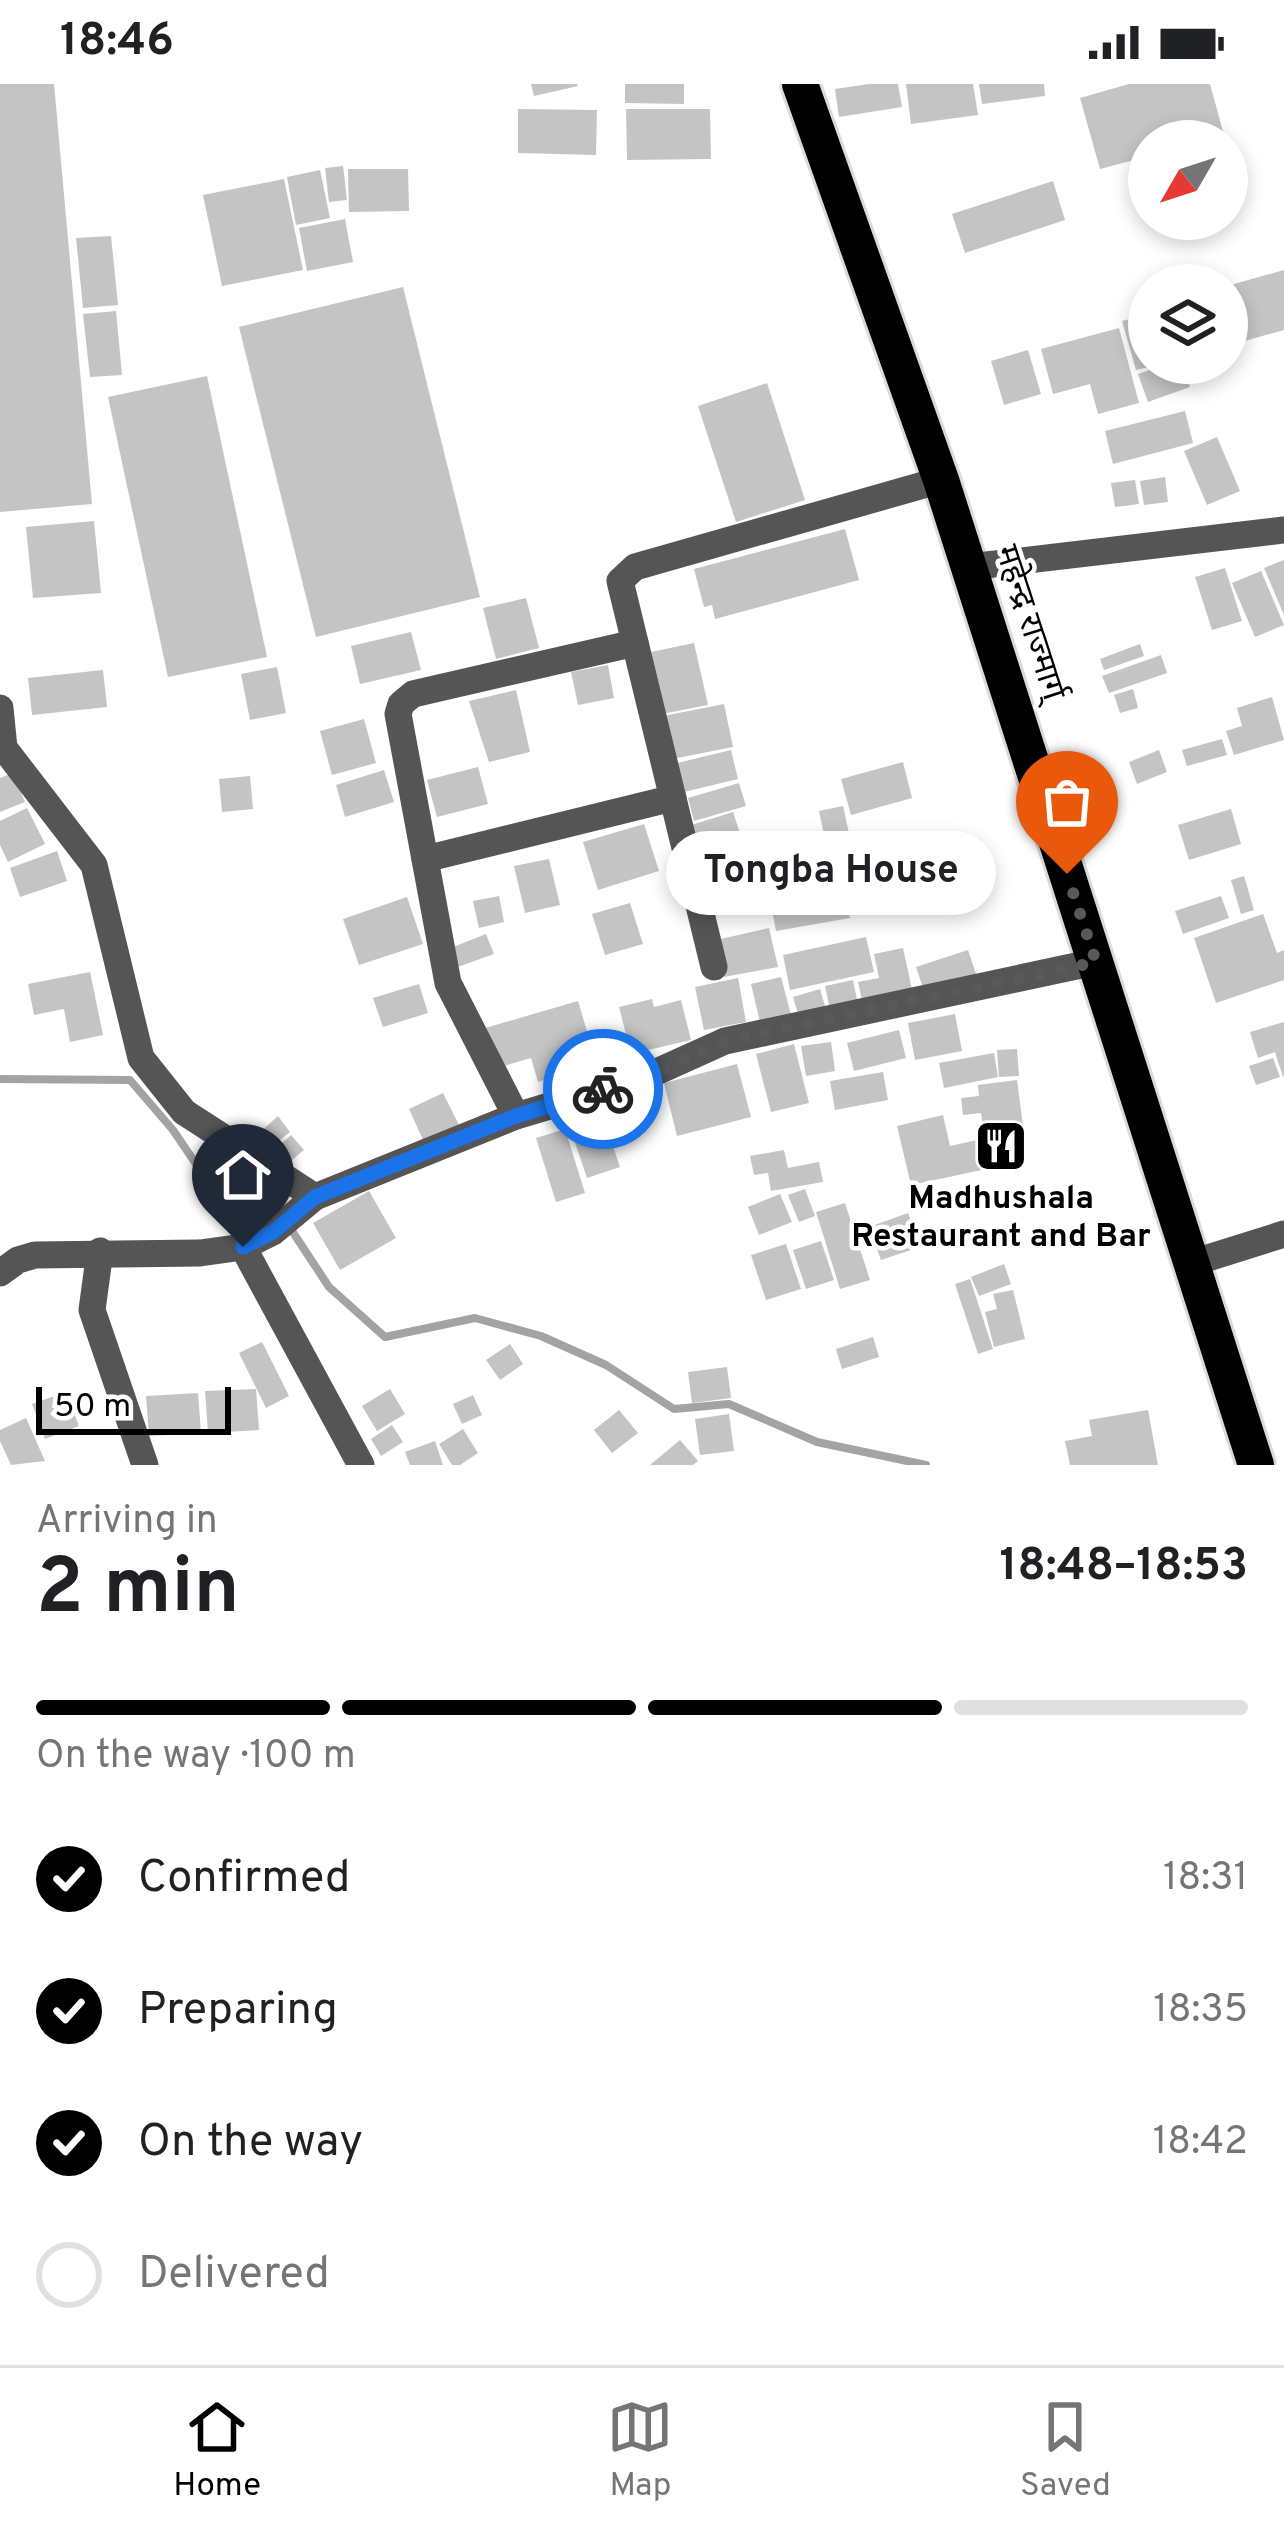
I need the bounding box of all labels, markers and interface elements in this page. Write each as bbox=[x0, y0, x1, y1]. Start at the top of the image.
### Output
text: 18:46 bbox=[60, 14, 174, 71]
north arrow bbox=[1128, 120, 1248, 240]
map controls bbox=[1128, 120, 1248, 384]
button: layers bbox=[1128, 264, 1248, 384]
street label: महेन्द्र राज्मार्ग् bbox=[983, 540, 1076, 711]
pin bbox=[1016, 751, 1118, 874]
icon: bag bbox=[1034, 769, 1100, 835]
callout: Tongba House bbox=[665, 832, 995, 916]
text: Tongba House bbox=[703, 848, 959, 897]
courier bbox=[543, 1029, 663, 1149]
icon: bike bbox=[570, 1056, 636, 1122]
restaurant icon: Madhushala Restaurant and Bar bbox=[973, 1118, 1029, 1174]
pin bbox=[192, 1124, 294, 1247]
icon: home bbox=[210, 1142, 276, 1208]
place label: Madhushala Restaurant and Bar bbox=[851, 1179, 1151, 1259]
scale bar bbox=[36, 1381, 231, 1434]
text: 50 m bbox=[54, 1387, 131, 1429]
text: Arriving in bbox=[36, 1498, 218, 1547]
text: 18:48–18:53 bbox=[1000, 1539, 1248, 1596]
text: 2 min bbox=[36, 1542, 240, 1641]
text: On the way · 100 m bbox=[36, 1733, 356, 1782]
icon: check bbox=[36, 1846, 102, 1912]
text: Confirmed bbox=[138, 1851, 350, 1908]
text: 18:31 bbox=[1163, 1855, 1248, 1904]
icon: check bbox=[36, 1978, 102, 2044]
text: Preparing bbox=[138, 1983, 338, 2040]
text: 18:35 bbox=[1153, 1987, 1248, 2036]
icon: check bbox=[36, 2110, 102, 2176]
text: On the way bbox=[138, 2115, 363, 2172]
text: 18:42 bbox=[1153, 2119, 1248, 2168]
text: Delivered bbox=[138, 2247, 330, 2304]
tab: Home bbox=[173, 2394, 261, 2508]
tab: Map bbox=[607, 2394, 673, 2508]
tab: Saved bbox=[1020, 2394, 1111, 2508]

